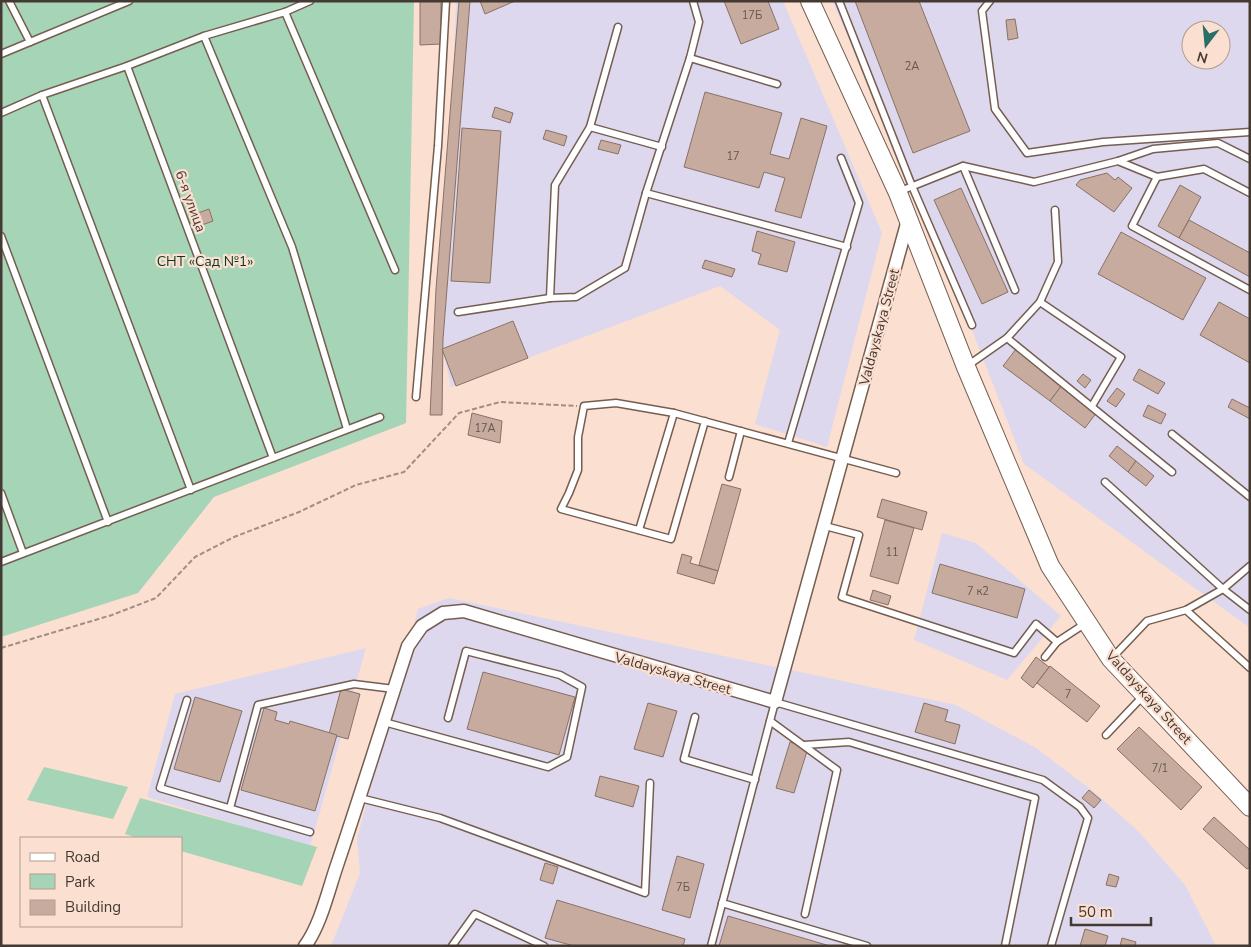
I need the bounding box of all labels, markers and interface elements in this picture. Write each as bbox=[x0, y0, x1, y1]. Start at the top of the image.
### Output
house number: 17Б bbox=[742, 8, 762, 23]
north arrow bbox=[1181, 20, 1231, 70]
text: N bbox=[1195, 46, 1210, 68]
house number: 2А bbox=[905, 59, 919, 74]
house number: 17 bbox=[726, 149, 740, 164]
street label: 6-я улица bbox=[171, 168, 210, 235]
park label: СНТ «Сад №1» bbox=[157, 252, 253, 271]
street label: Valdayskaya Street bbox=[854, 267, 904, 389]
house number: 17А bbox=[474, 421, 496, 436]
house number: 11 bbox=[885, 545, 899, 560]
house number: 7 к2 bbox=[967, 584, 989, 599]
street label: Valdayskaya Street bbox=[1101, 646, 1196, 748]
street label: Valdayskaya Street bbox=[612, 648, 733, 699]
house number: 7 bbox=[1065, 687, 1071, 702]
house number: 7/1 bbox=[1152, 761, 1168, 776]
legend bbox=[20, 837, 182, 927]
text: Road bbox=[65, 847, 100, 867]
text: Park bbox=[65, 872, 95, 892]
house number: 7Б bbox=[676, 880, 690, 895]
scale bar bbox=[1071, 894, 1151, 926]
text: Building bbox=[65, 897, 121, 917]
text: 50 m bbox=[1078, 902, 1113, 922]

